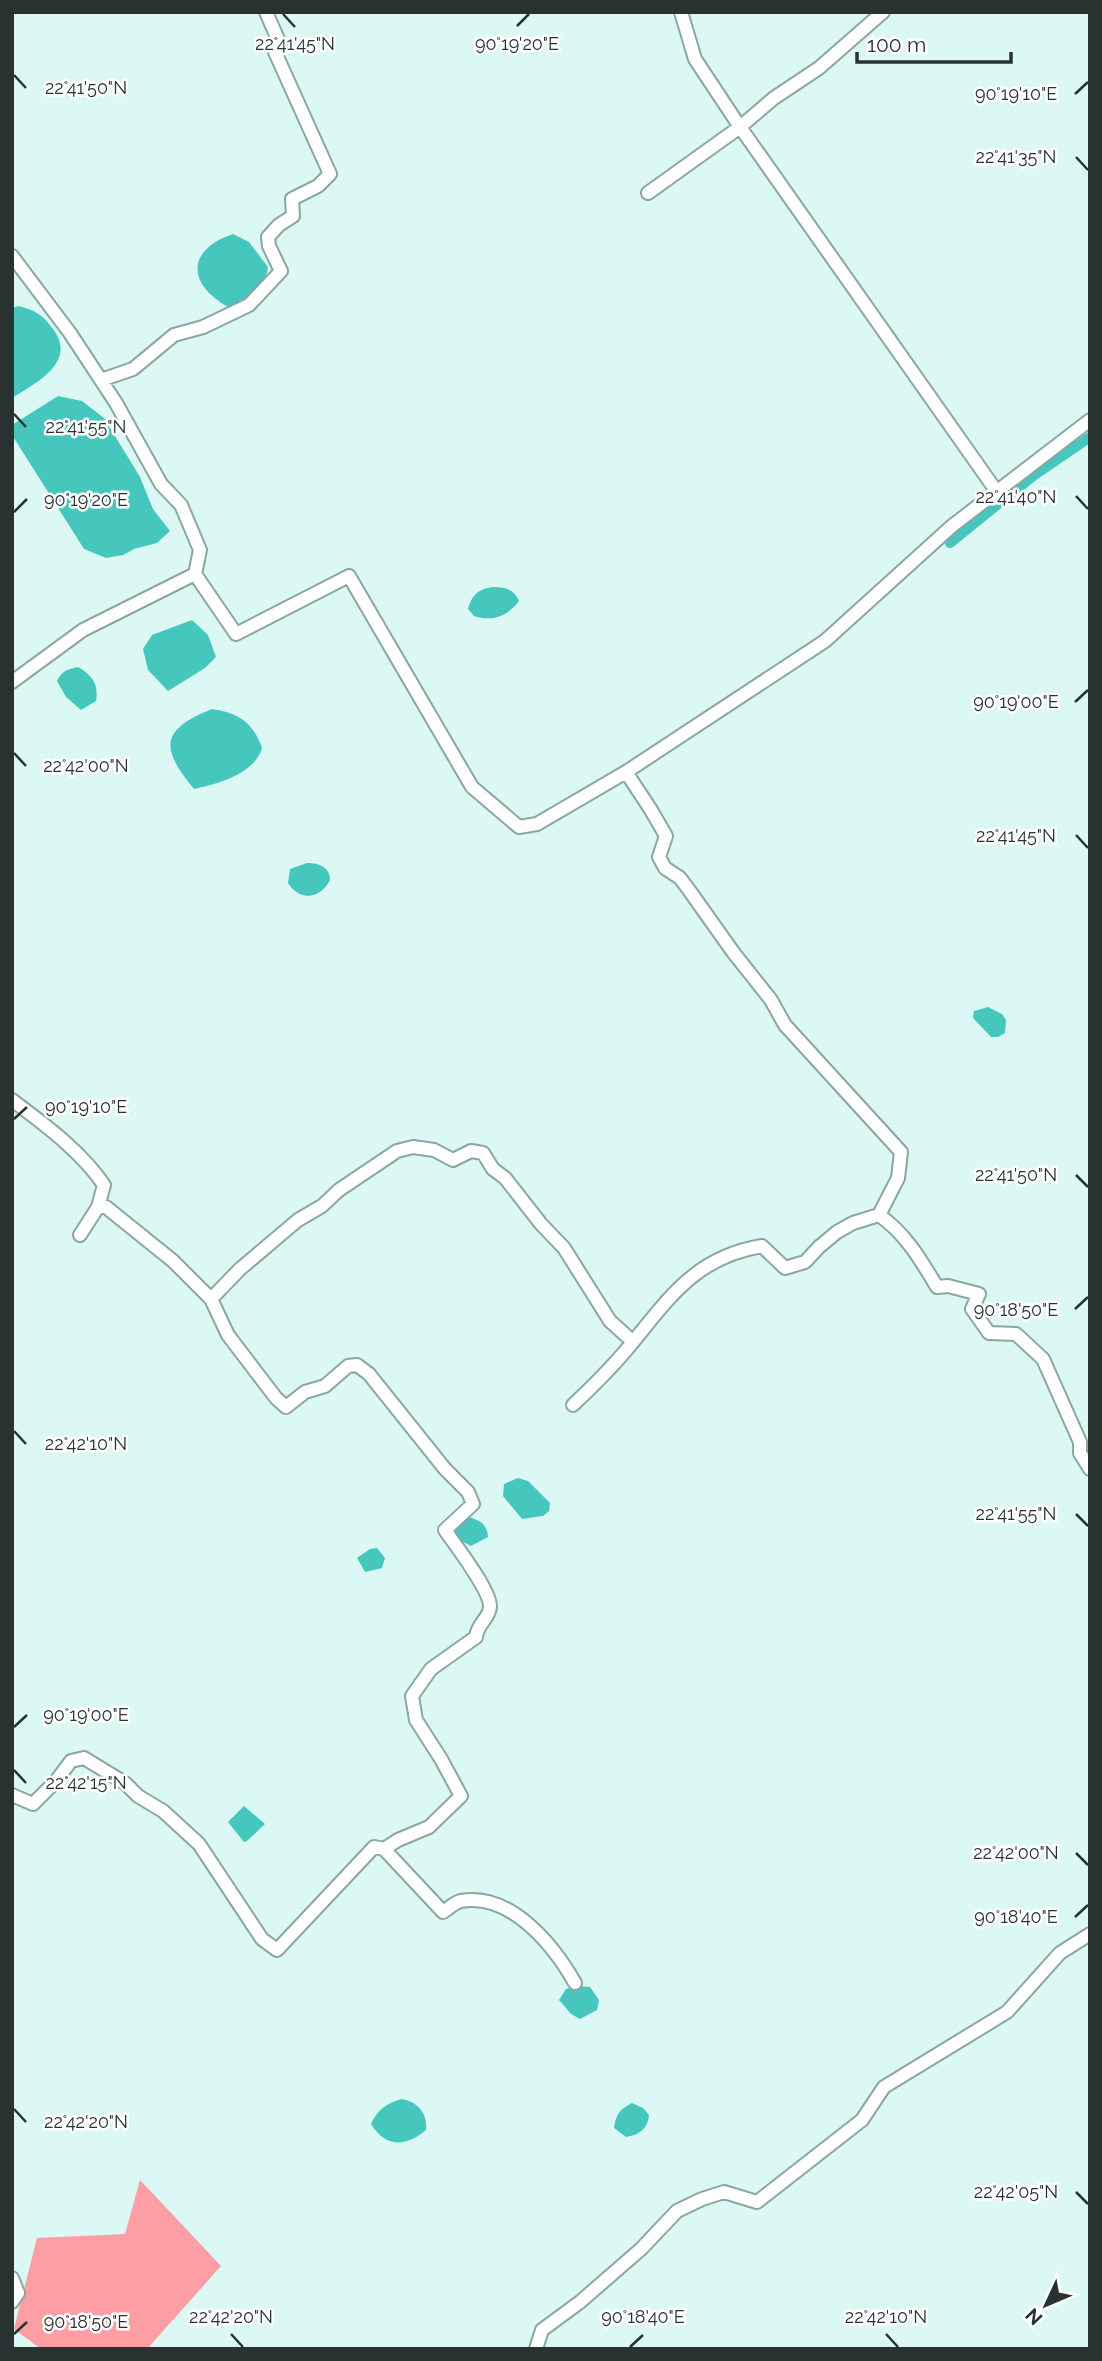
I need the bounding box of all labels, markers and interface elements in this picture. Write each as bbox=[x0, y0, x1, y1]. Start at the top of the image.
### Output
scale bar bbox=[857, 21, 1011, 65]
text: 100 m bbox=[867, 32, 926, 57]
text: 22°41'45"N bbox=[255, 33, 335, 54]
text: 90°19'20"E bbox=[475, 33, 559, 54]
text: 22°41'50"N bbox=[45, 77, 127, 98]
text: 90°19'10"E bbox=[975, 83, 1057, 104]
text: 22°41'35"N bbox=[976, 146, 1056, 167]
text: 22°41'55"N bbox=[46, 416, 126, 437]
text: 22°41'40"N bbox=[975, 486, 1057, 507]
text: 90°19'20"E bbox=[44, 489, 128, 510]
text: 90°19'00"E bbox=[973, 691, 1059, 712]
text: 22°42'00"N bbox=[43, 755, 129, 776]
text: 22°41'45"N bbox=[976, 825, 1056, 846]
text: 90°19'10"E bbox=[45, 1096, 127, 1117]
text: 22°41'50"N bbox=[975, 1164, 1057, 1185]
text: 90°18'50"E bbox=[974, 1299, 1058, 1320]
text: 22°42'10"N bbox=[45, 1433, 127, 1454]
text: 22°41'55"N bbox=[976, 1503, 1056, 1524]
text: 90°19'00"E bbox=[43, 1704, 129, 1725]
text: 22°42'15"N bbox=[45, 1772, 127, 1793]
text: 22°42'00"N bbox=[973, 1842, 1059, 1863]
text: 90°18'40"E bbox=[974, 1906, 1058, 1927]
text: 22°42'20"N bbox=[44, 2111, 128, 2132]
text: 22°42'05"N bbox=[974, 2181, 1058, 2202]
north arrow bbox=[1011, 2270, 1081, 2340]
text: N bbox=[1021, 2304, 1047, 2330]
text: 22°42'20"N bbox=[189, 2306, 273, 2327]
text: 90°18'40"E bbox=[601, 2306, 685, 2327]
text: 22°42'10"N bbox=[845, 2306, 927, 2327]
text: 90°18'50"E bbox=[44, 2311, 128, 2332]

